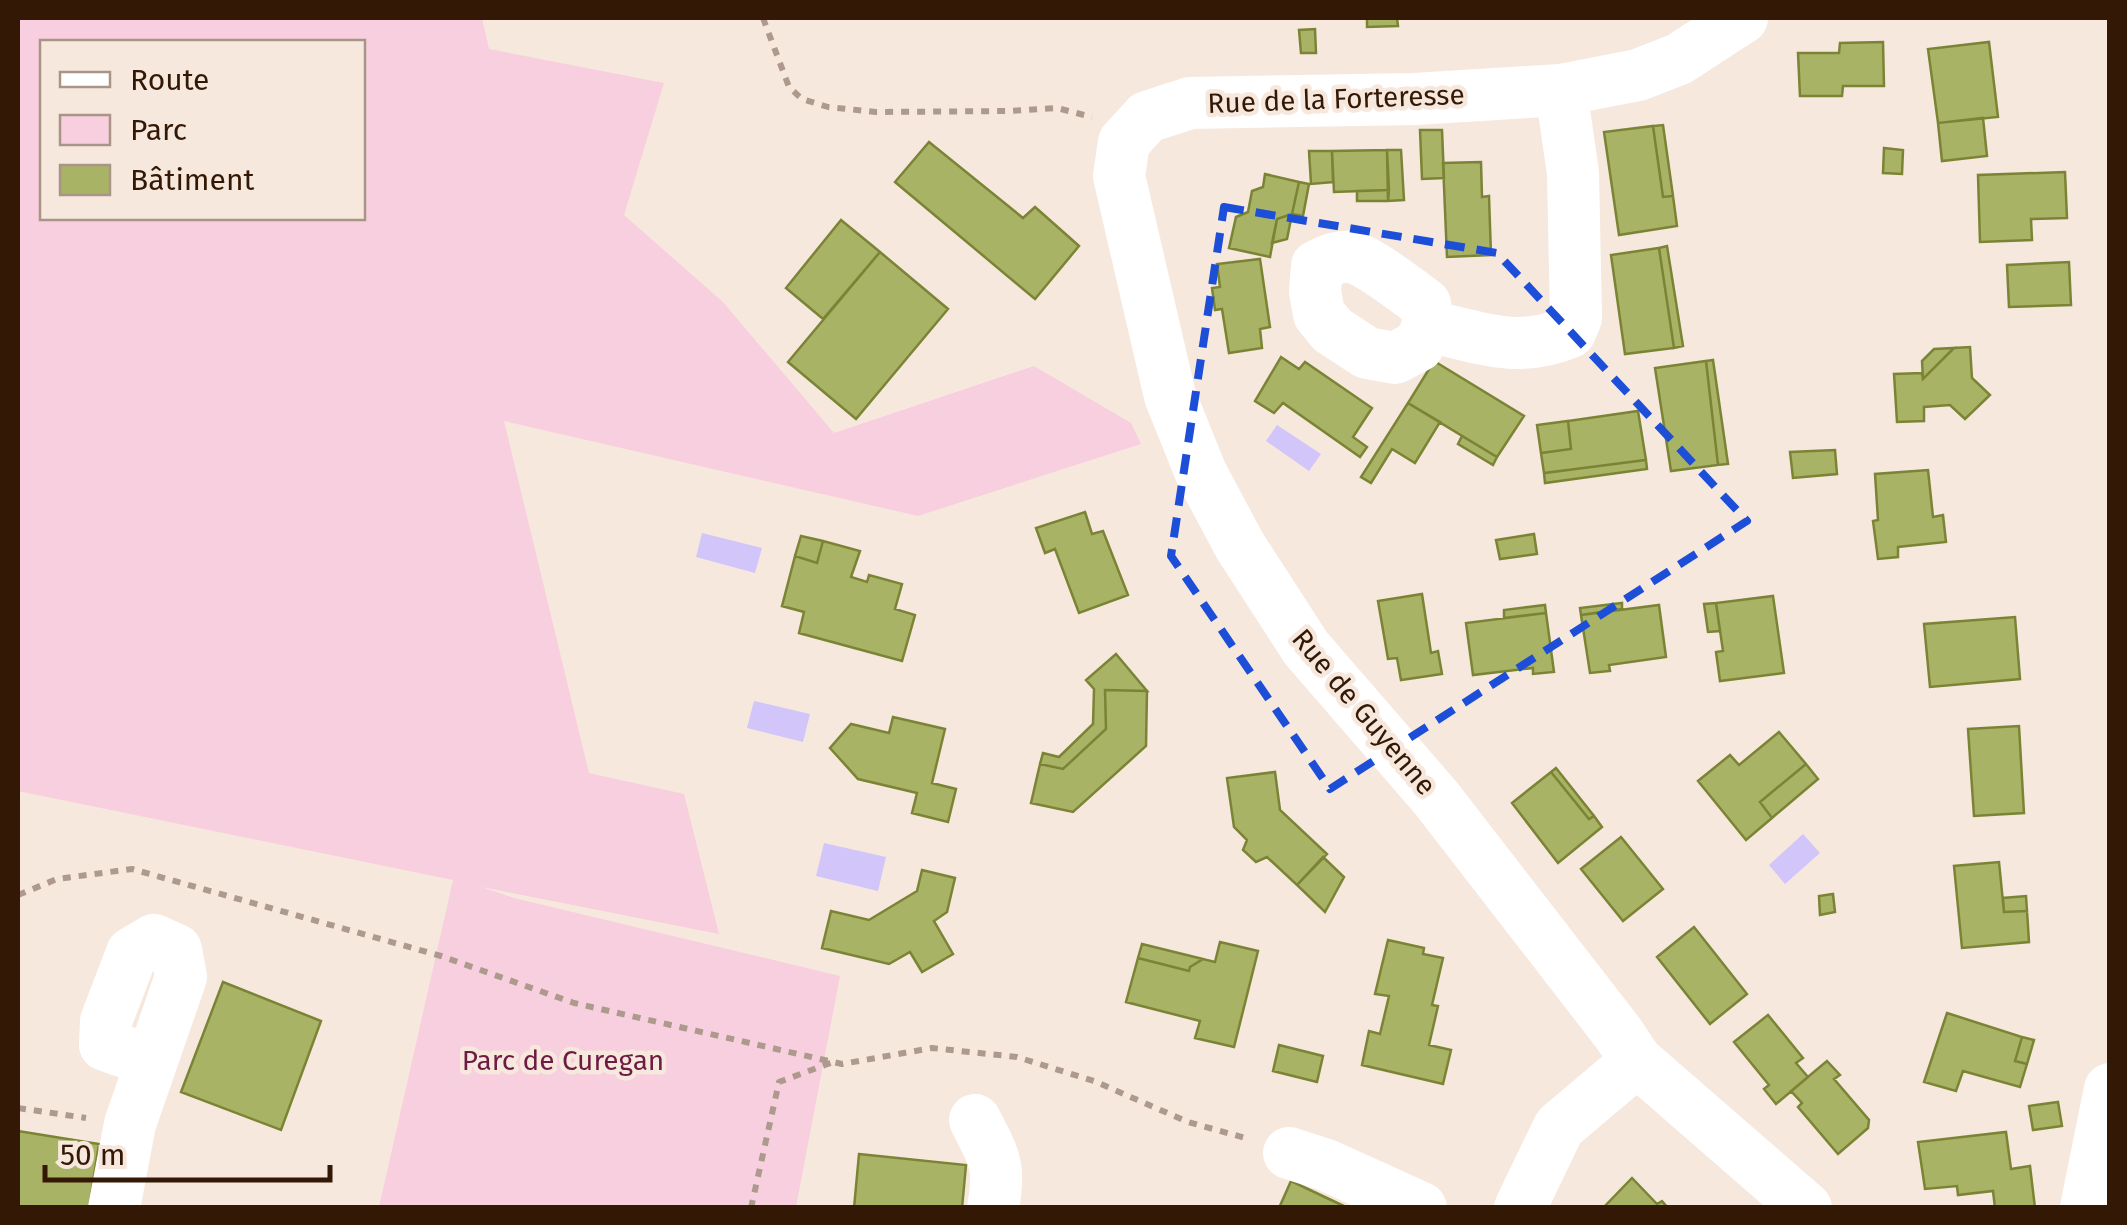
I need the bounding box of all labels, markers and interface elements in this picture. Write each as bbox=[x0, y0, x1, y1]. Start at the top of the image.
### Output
legend bbox=[40, 40, 365, 220]
text: Route bbox=[130, 62, 209, 98]
street label: Rue de la Forteresse bbox=[1207, 78, 1465, 120]
text: Parc bbox=[130, 112, 187, 148]
text: Bâtiment bbox=[130, 162, 254, 198]
street label: Rue de Guyenne bbox=[1285, 622, 1443, 802]
park label: Parc de Curegan bbox=[462, 1044, 664, 1077]
scale bar bbox=[45, 1120, 330, 1182]
text: 50 m bbox=[60, 1137, 125, 1173]

